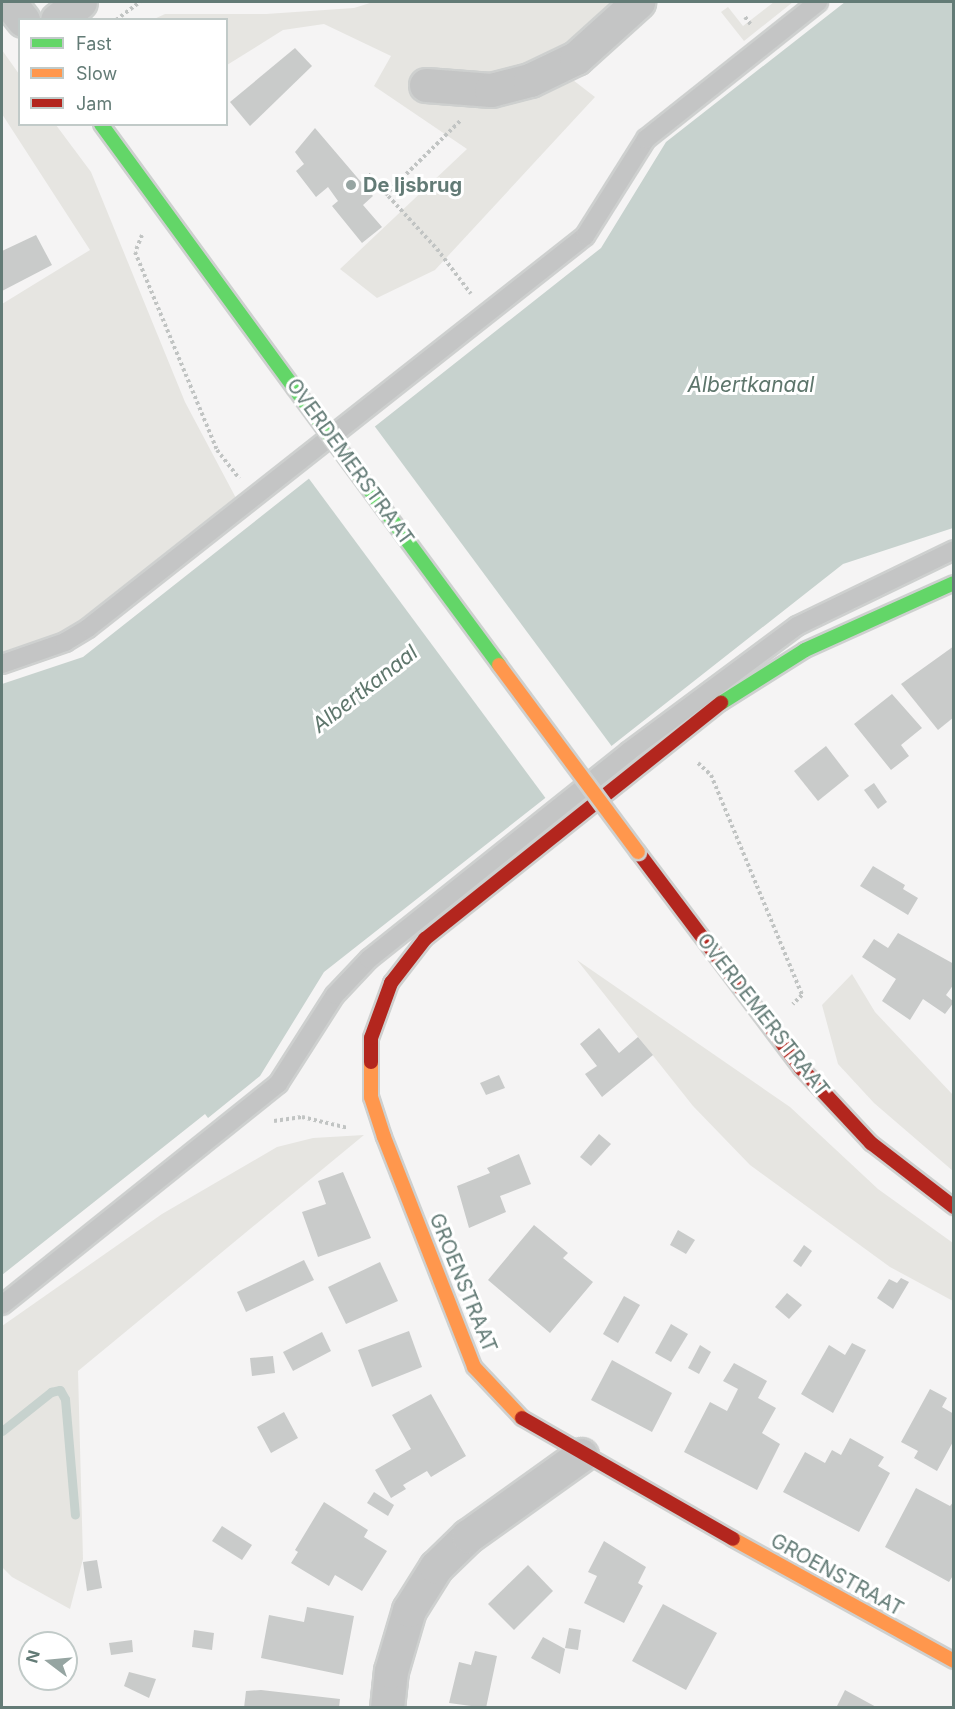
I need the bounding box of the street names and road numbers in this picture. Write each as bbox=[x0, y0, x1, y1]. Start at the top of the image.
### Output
street label: OVERDEMERSTRAAT bbox=[281, 374, 419, 550]
street label: OVERDEMERSTRAAT bbox=[692, 929, 834, 1101]
street label: GROENSTRAAT bbox=[424, 1210, 502, 1356]
street label: GROENSTRAAT bbox=[767, 1529, 907, 1621]

